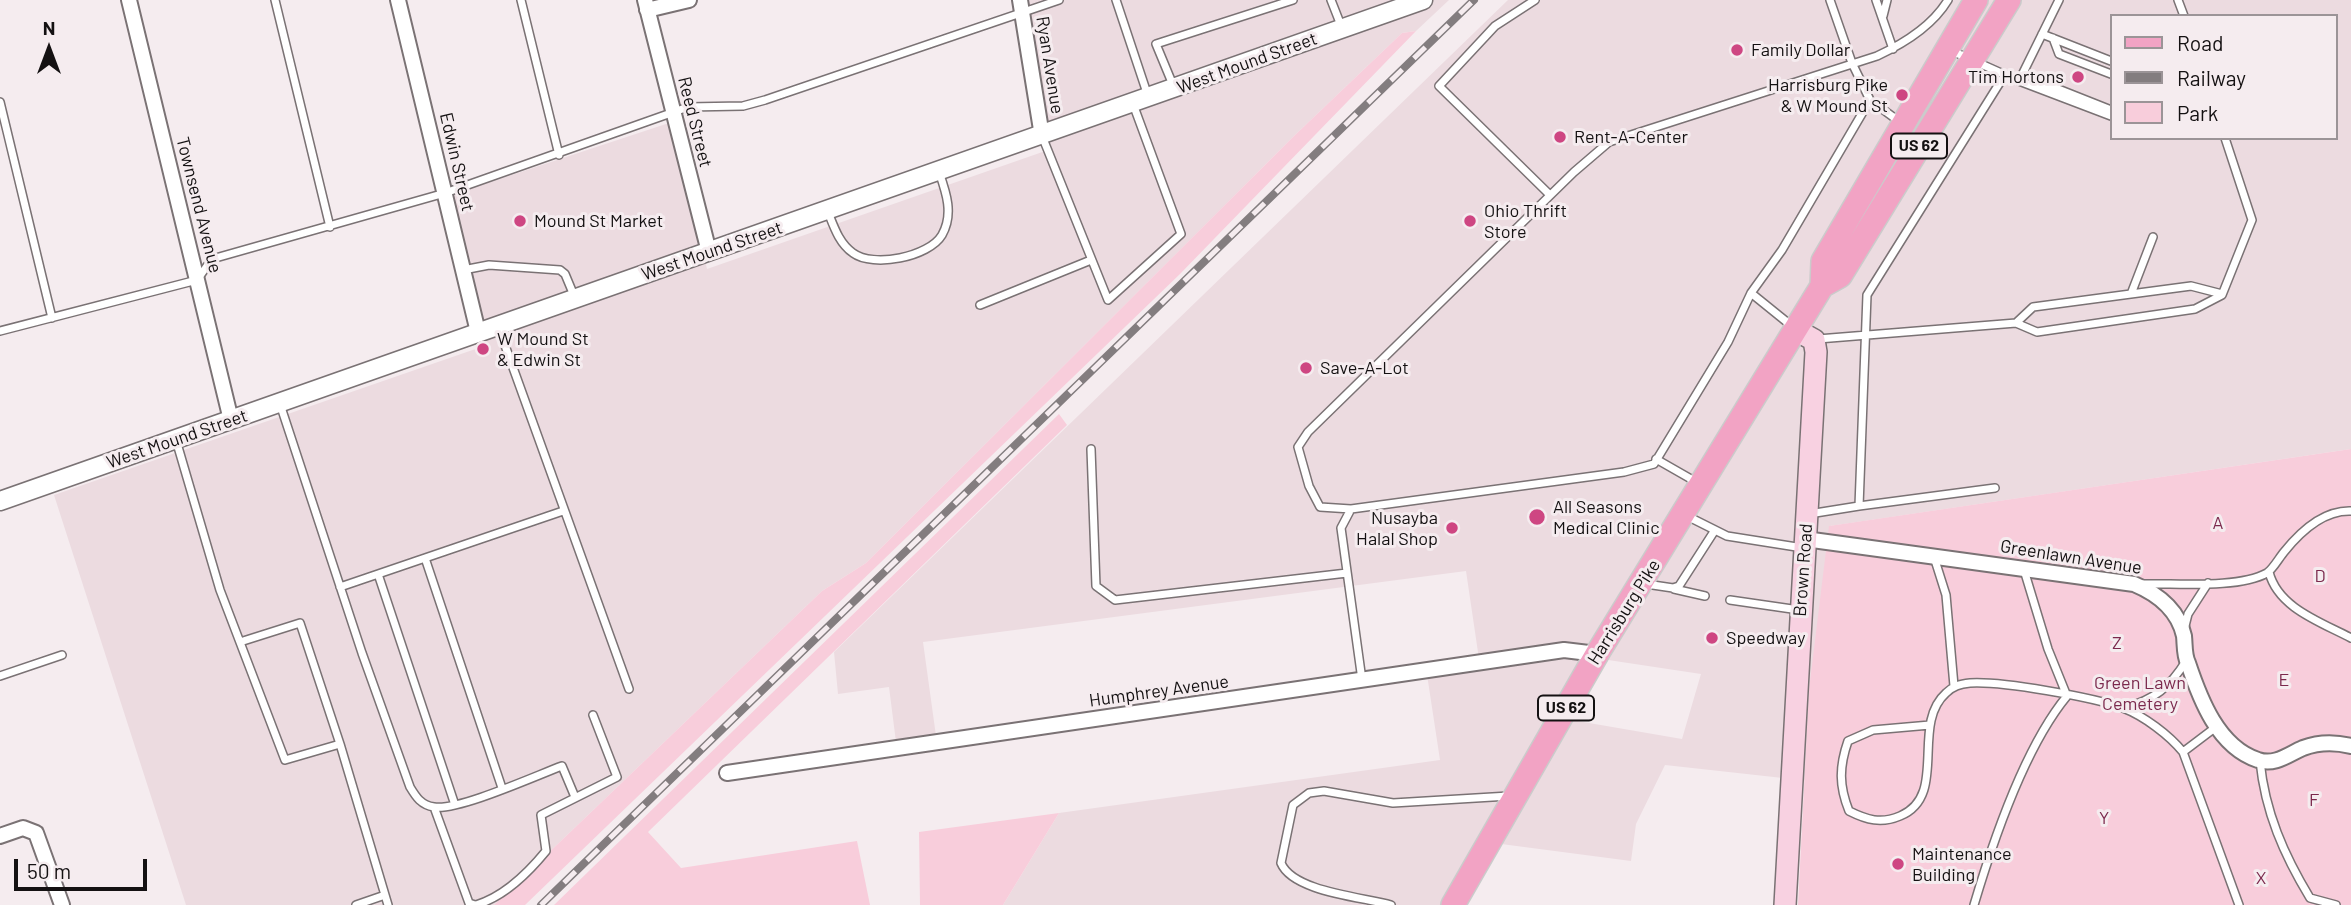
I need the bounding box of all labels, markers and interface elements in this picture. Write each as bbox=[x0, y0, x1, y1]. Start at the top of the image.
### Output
north arrow bbox=[14, 14, 84, 84]
legend bbox=[2110, 14, 2337, 140]
street label: Ryan Avenue bbox=[1032, 15, 1068, 115]
text: N bbox=[43, 16, 55, 39]
street label: West Mound Street bbox=[1174, 28, 1320, 98]
text: Road bbox=[2177, 30, 2223, 55]
place label: Family Dollar bbox=[1751, 39, 1850, 61]
marker: Family Dollar bbox=[1729, 42, 1745, 58]
text: Railway bbox=[2177, 65, 2246, 90]
place label: Tim Hortons bbox=[1968, 66, 2064, 88]
marker: Tim Hortons bbox=[2070, 69, 2086, 85]
street label: Reed Street bbox=[673, 74, 717, 170]
place label: Harrisburg Pike & W Mound St bbox=[1768, 74, 1888, 116]
marker: Harrisburg Pike & W Mound St bbox=[1894, 87, 1910, 103]
text: Park bbox=[2177, 100, 2218, 125]
street label: Edwin Street bbox=[435, 110, 479, 214]
place label: Rent-A-Center bbox=[1574, 126, 1688, 148]
marker: Rent-A-Center bbox=[1552, 129, 1568, 145]
road number: US 62 bbox=[1891, 134, 1947, 158]
street label: Townsend Avenue bbox=[172, 135, 226, 275]
place label: Ohio Thrift Store bbox=[1484, 200, 1567, 242]
place label: Mound St Market bbox=[534, 210, 663, 232]
marker: Mound St Market bbox=[512, 213, 528, 229]
marker: Ohio Thrift Store bbox=[1462, 213, 1478, 229]
street label: West Mound Street bbox=[639, 217, 785, 285]
place label: W Mound St & Edwin St bbox=[497, 328, 589, 370]
marker: W Mound St & Edwin St bbox=[475, 341, 491, 357]
place label: Save-A-Lot bbox=[1320, 357, 1409, 379]
marker: Save-A-Lot bbox=[1298, 360, 1314, 376]
street label: West Mound Street bbox=[104, 405, 250, 473]
place label: All Seasons Medical Clinic bbox=[1553, 496, 1659, 538]
place label: Nusayba Halal Shop bbox=[1356, 507, 1438, 550]
marker: All Seasons Medical Clinic bbox=[1527, 507, 1547, 527]
park label: A bbox=[2213, 512, 2223, 534]
marker: Nusayba Halal Shop bbox=[1444, 520, 1460, 536]
street label: Brown Road bbox=[1789, 523, 1817, 617]
street label: Greenlawn Avenue bbox=[1999, 535, 2143, 579]
street label: Harrisburg Pike bbox=[1583, 555, 1665, 669]
park label: D bbox=[2314, 565, 2326, 587]
place label: Speedway bbox=[1726, 627, 1806, 649]
marker: Speedway bbox=[1704, 630, 1720, 646]
park label: Z bbox=[2112, 632, 2122, 654]
park label: E bbox=[2279, 669, 2289, 691]
street label: Humphrey Avenue bbox=[1088, 671, 1230, 711]
park label: Green Lawn Cemetery bbox=[2094, 672, 2186, 714]
road number: US 62 bbox=[1538, 695, 1594, 720]
park label: F bbox=[2309, 789, 2319, 811]
park label: Y bbox=[2099, 807, 2109, 829]
place label: Maintenance Building bbox=[1912, 843, 2012, 886]
scale bar bbox=[18, 846, 150, 890]
marker: Maintenance Building bbox=[1890, 856, 1906, 872]
text: 50 m bbox=[27, 858, 71, 883]
park label: X bbox=[2256, 867, 2266, 889]

